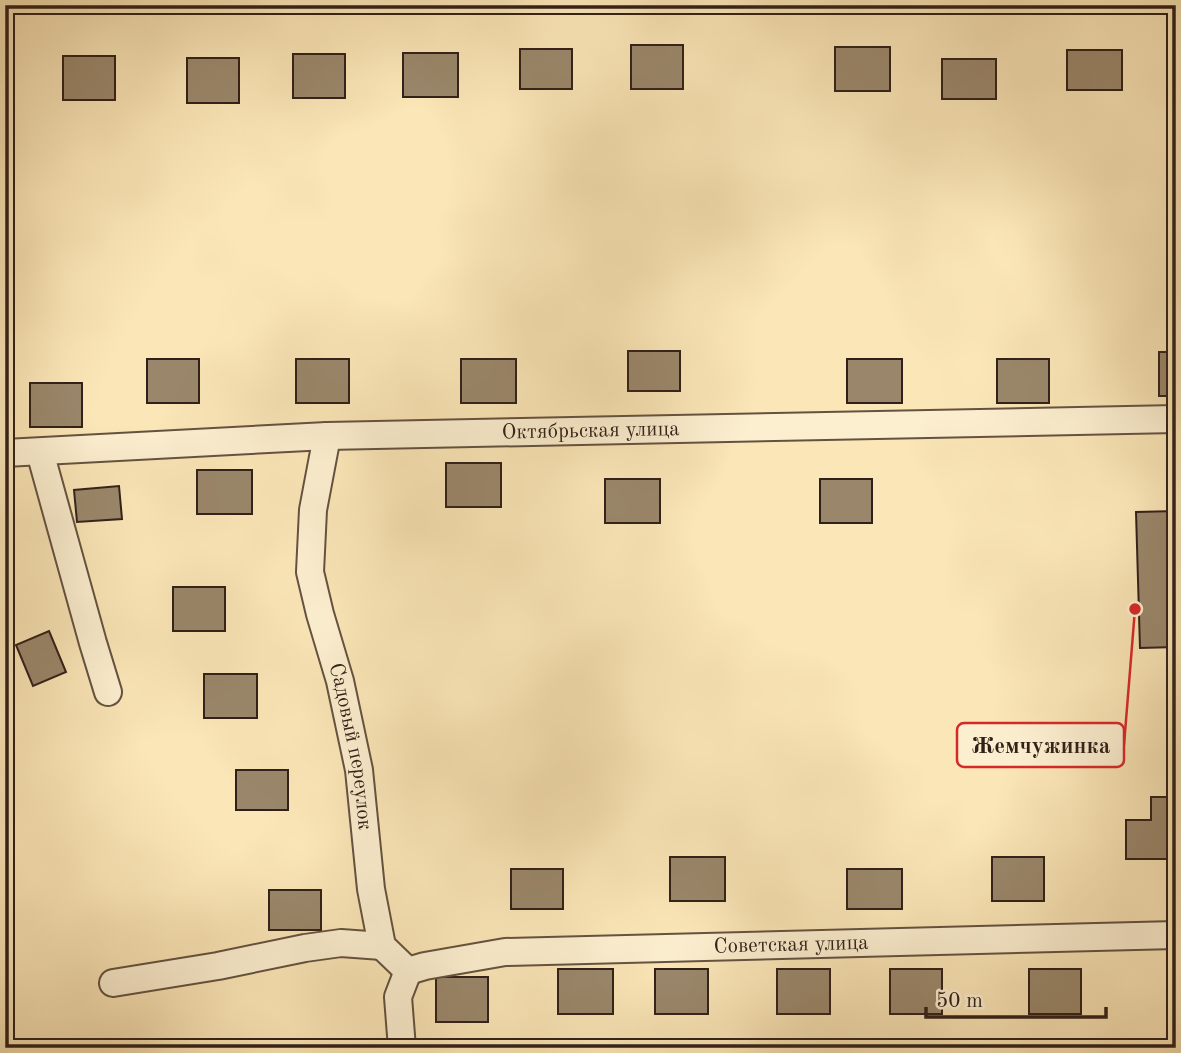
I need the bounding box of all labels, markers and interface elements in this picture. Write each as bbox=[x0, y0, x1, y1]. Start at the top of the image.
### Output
street label: Октябрьская улица bbox=[501, 418, 680, 443]
street label: Садовый переулок bbox=[325, 660, 376, 832]
callout: Жемчужинка bbox=[957, 723, 1124, 767]
text: Жемчужинка bbox=[972, 735, 1111, 758]
street label: Советская улица bbox=[713, 932, 869, 957]
scale bar bbox=[926, 976, 1106, 1020]
text: 50 m bbox=[936, 991, 983, 1012]

